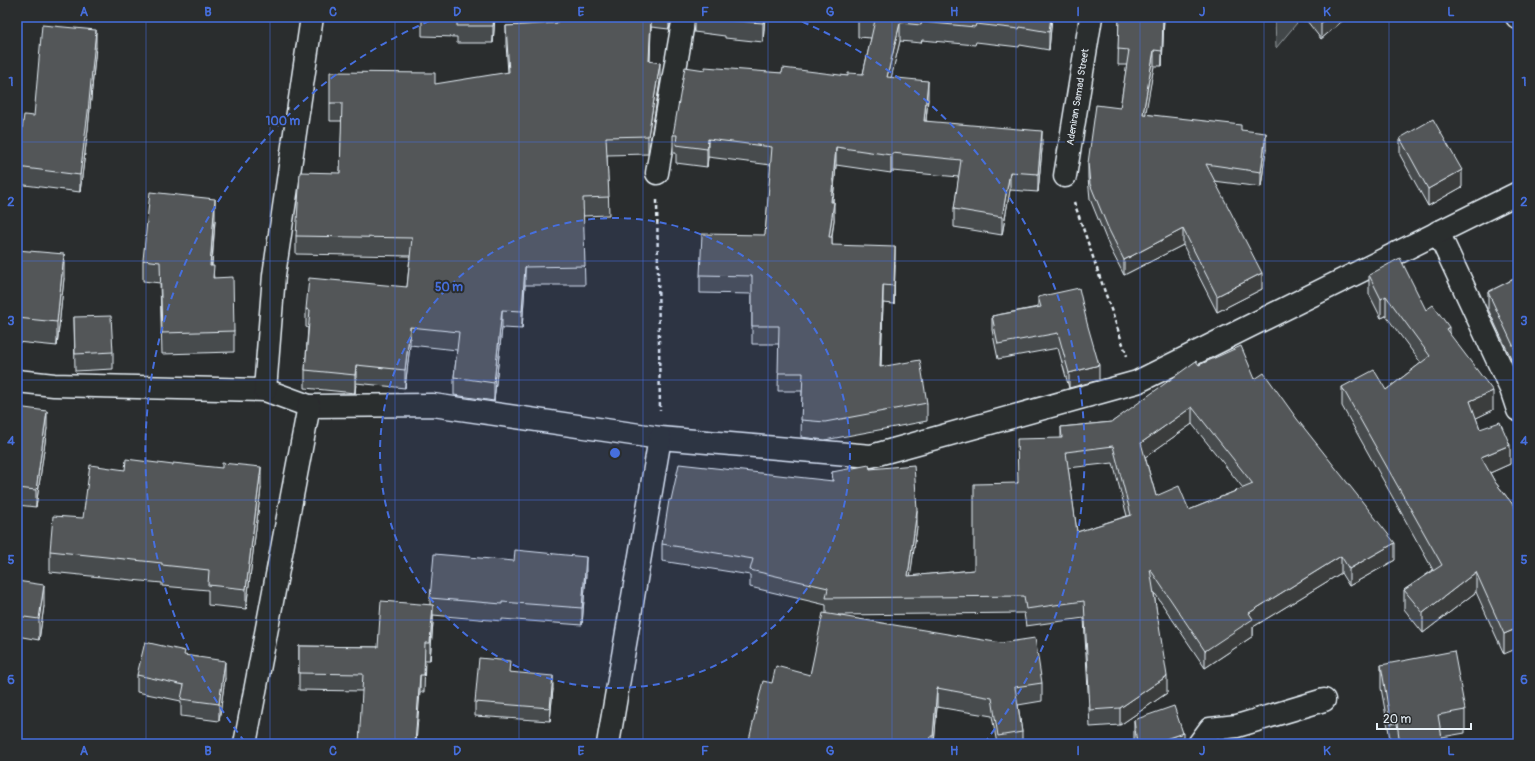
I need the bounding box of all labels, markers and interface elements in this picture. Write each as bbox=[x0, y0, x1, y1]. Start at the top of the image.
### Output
text: A bbox=[80, 4, 89, 20]
text: B bbox=[204, 4, 212, 20]
text: C bbox=[329, 4, 337, 20]
text: D bbox=[453, 4, 461, 20]
text: E bbox=[578, 4, 585, 20]
text: F bbox=[701, 4, 709, 20]
text: G bbox=[826, 4, 835, 20]
text: H bbox=[950, 4, 958, 20]
text: I bbox=[1076, 4, 1080, 20]
text: J bbox=[1199, 4, 1205, 20]
text: K bbox=[1323, 4, 1331, 20]
text: L bbox=[1447, 4, 1455, 20]
street label: Adeniran Samad Street bbox=[1064, 47, 1092, 146]
text: 1 bbox=[8, 74, 14, 90]
text: 1 bbox=[1521, 74, 1527, 90]
text: 100 m bbox=[266, 114, 301, 129]
text: 2 bbox=[7, 194, 15, 210]
text: 2 bbox=[1520, 194, 1528, 210]
text: 50 m bbox=[435, 280, 463, 295]
text: 3 bbox=[7, 313, 15, 329]
text: 3 bbox=[1520, 313, 1528, 329]
text: 4 bbox=[7, 433, 15, 449]
text: 4 bbox=[1520, 433, 1528, 449]
centre of rings bbox=[608, 446, 622, 460]
text: 5 bbox=[7, 552, 15, 568]
text: 5 bbox=[1520, 552, 1528, 568]
text: 6 bbox=[7, 672, 15, 688]
text: 6 bbox=[1520, 672, 1528, 688]
scale bar bbox=[1377, 705, 1471, 731]
text: 20 m bbox=[1383, 712, 1412, 727]
text: A bbox=[80, 743, 89, 759]
text: B bbox=[204, 743, 212, 759]
text: C bbox=[329, 743, 337, 759]
text: D bbox=[453, 743, 461, 759]
text: E bbox=[578, 743, 585, 759]
text: F bbox=[701, 743, 709, 759]
text: G bbox=[826, 743, 835, 759]
text: H bbox=[950, 743, 958, 759]
text: I bbox=[1076, 743, 1080, 759]
text: J bbox=[1199, 743, 1205, 759]
text: K bbox=[1323, 743, 1331, 759]
text: L bbox=[1447, 743, 1455, 759]

